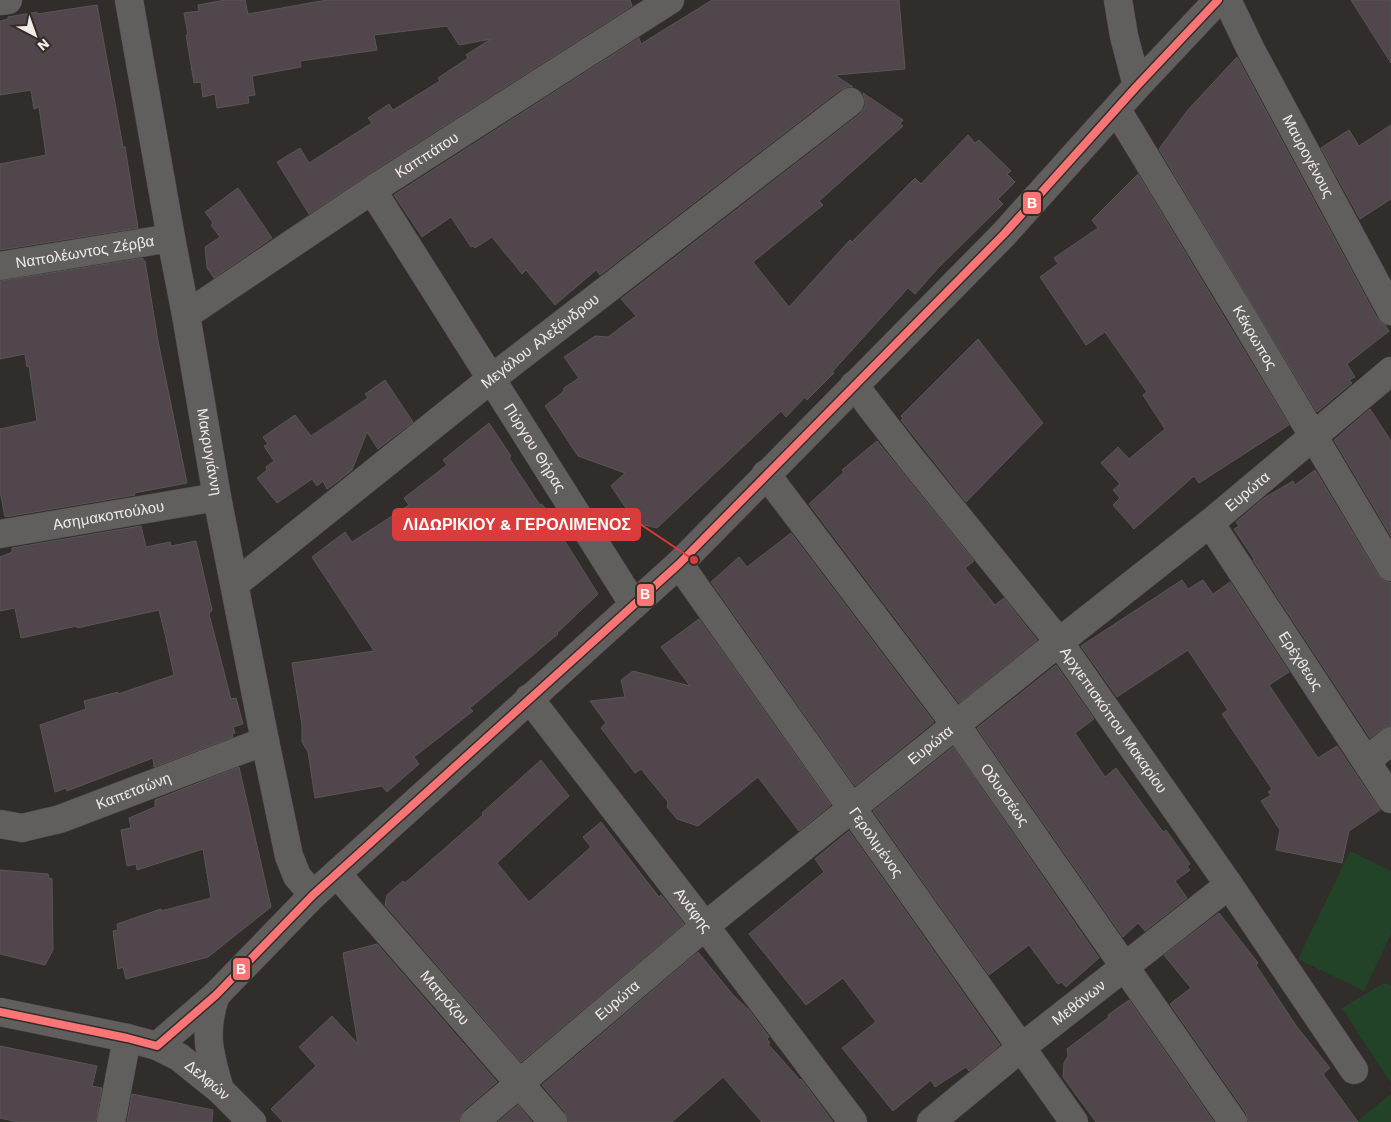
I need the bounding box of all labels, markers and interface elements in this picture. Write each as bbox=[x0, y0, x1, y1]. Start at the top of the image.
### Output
north arrow bbox=[10, 10, 60, 60]
text: N bbox=[34, 35, 53, 54]
street label: Μαυρογένους bbox=[1278, 112, 1338, 201]
street label: Καππάτου bbox=[392, 128, 462, 182]
line badge: Β bbox=[1022, 191, 1042, 215]
text: Β bbox=[1027, 195, 1037, 211]
street label: Ναπολέωντος Ζέρβα bbox=[14, 232, 156, 272]
street label: Μεγάλου Αλεξάνδρου bbox=[477, 290, 603, 392]
street label: Κέκρωπος bbox=[1229, 302, 1281, 373]
street label: Πύργου Θήρας bbox=[500, 400, 569, 496]
street label: Μακρυγιάννη bbox=[193, 407, 226, 497]
street label: Ευρώτα bbox=[1222, 467, 1274, 515]
street label: Ασημακοπούλου bbox=[51, 497, 166, 534]
callout: ΛΙΔΩΡΙΚΙΟΥ & ΓΕΡΟΛΙΜΕΝΟΣ bbox=[393, 509, 640, 540]
text: ΛΙΔΩΡΙΚΙΟΥ & ΓΕΡΟΛΙΜΕΝΟΣ bbox=[403, 515, 631, 534]
line badge: Β bbox=[636, 583, 655, 607]
text: Β bbox=[640, 586, 650, 602]
street label: Ερέχθεως bbox=[1275, 628, 1326, 694]
street label: Αρχιεπισκόπου Μακαρίου bbox=[1056, 644, 1171, 797]
street label: Ευρώτα bbox=[904, 721, 957, 769]
street label: Οδυσσέως bbox=[977, 760, 1033, 830]
street label: Καπετσώνη bbox=[93, 769, 173, 813]
street label: Γερολιμένος bbox=[845, 804, 907, 881]
street label: Ανάφης bbox=[670, 884, 716, 936]
line badge: Β bbox=[232, 957, 251, 981]
text: Β bbox=[236, 961, 246, 977]
street label: Ματρόζου bbox=[416, 967, 473, 1029]
street label: Ευρώτα bbox=[591, 976, 644, 1024]
street label: Μεθάνων bbox=[1048, 976, 1109, 1029]
street label: Δελφών bbox=[181, 1056, 234, 1104]

